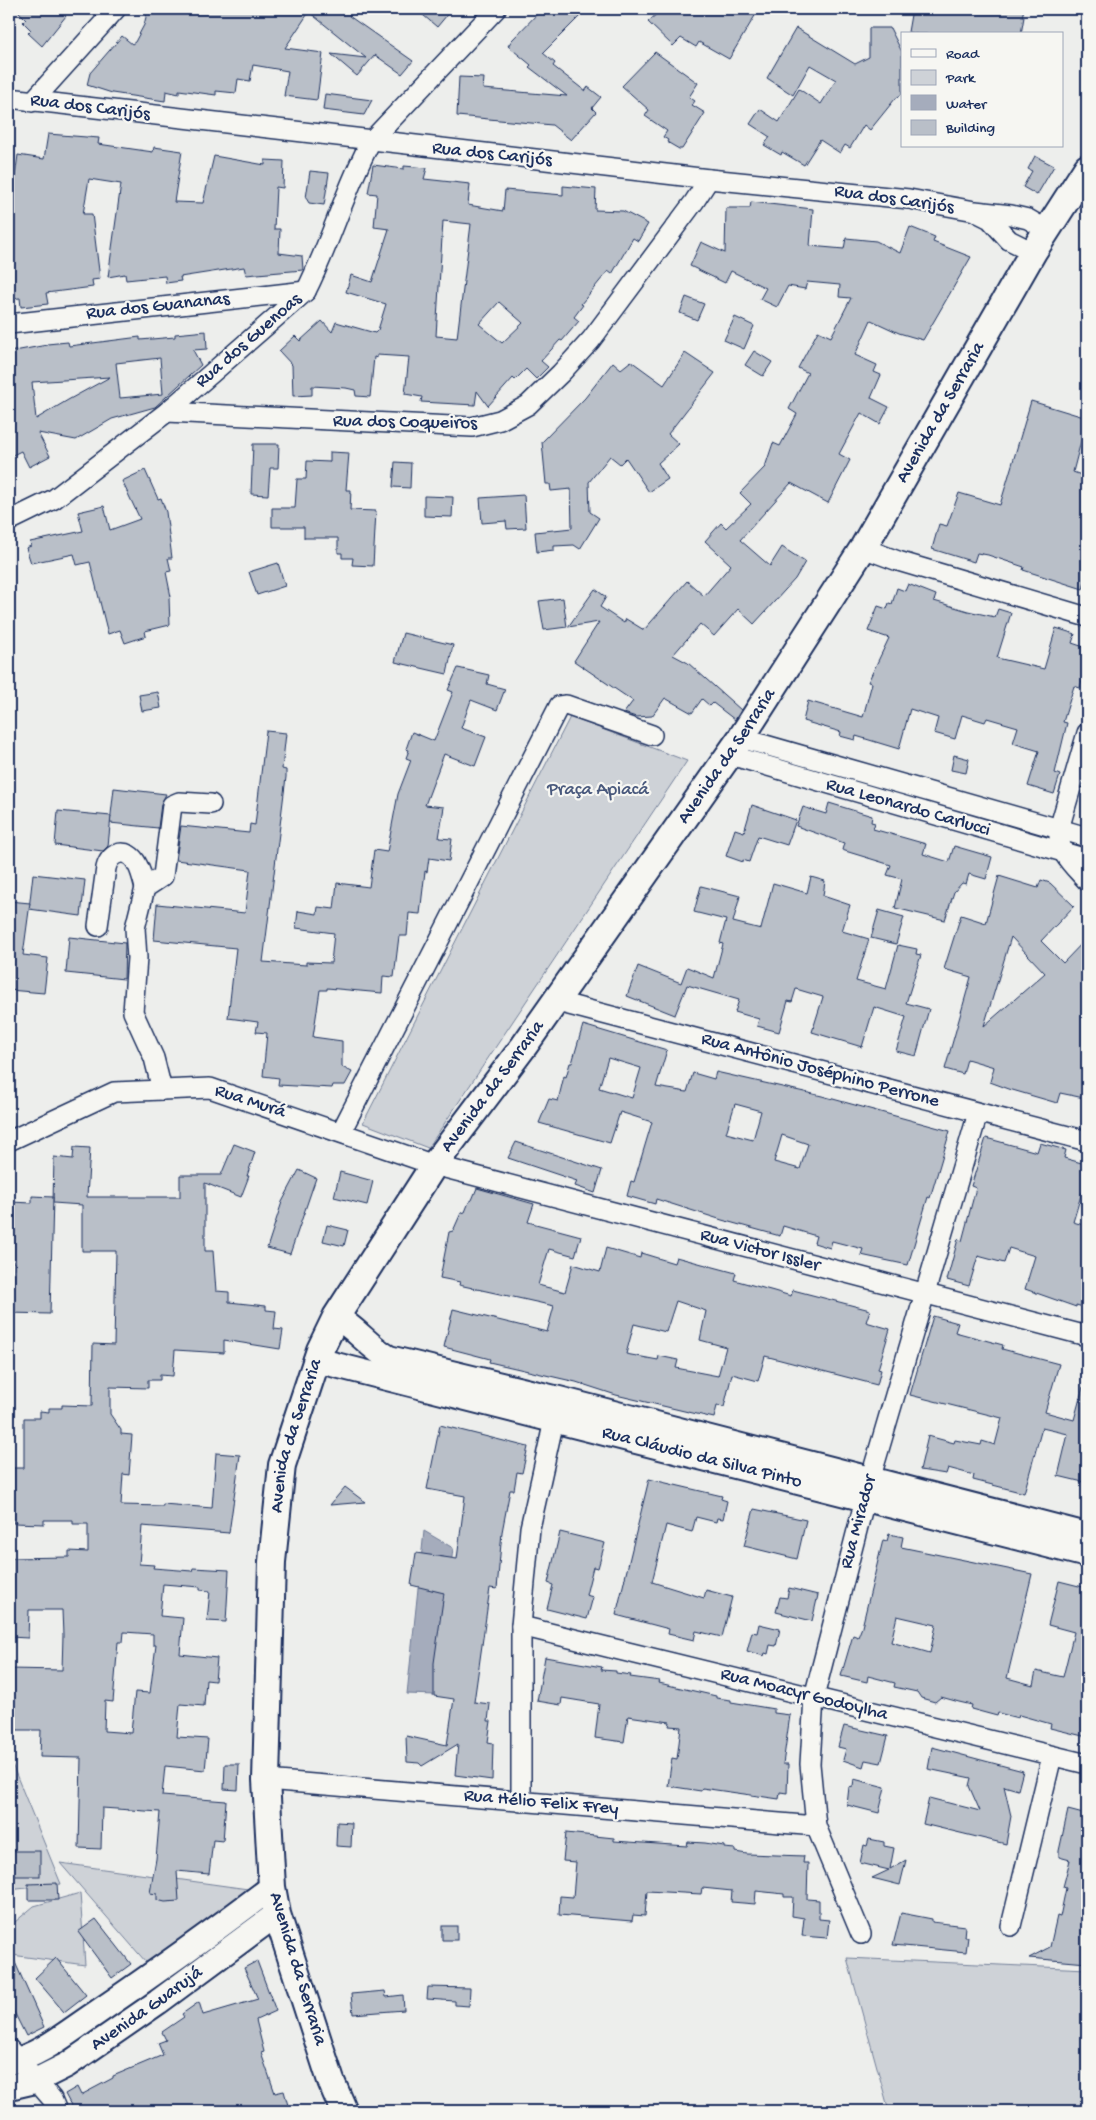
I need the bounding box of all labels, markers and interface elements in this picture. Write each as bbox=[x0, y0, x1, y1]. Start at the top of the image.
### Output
legend bbox=[901, 32, 1064, 148]
text: Road bbox=[946, 46, 980, 64]
text: Park bbox=[945, 70, 976, 88]
street label: Rua dos Carijós bbox=[29, 89, 152, 127]
text: Water bbox=[946, 96, 988, 114]
text: Building bbox=[945, 120, 995, 138]
street label: Rua dos Carijós bbox=[431, 137, 554, 173]
street label: Rua dos Carijós bbox=[833, 180, 956, 220]
street label: Rua dos Guananas bbox=[85, 288, 232, 326]
street label: Rua dos Guenoas bbox=[191, 288, 308, 393]
street label: Avenida da Serraria bbox=[891, 337, 991, 487]
street label: Rua dos Coqueiros bbox=[333, 410, 478, 436]
street label: Avenida da Serraria bbox=[673, 683, 782, 828]
street label: Rua Leonardo Carlucci bbox=[823, 774, 993, 842]
park label: Praça Apiacá bbox=[546, 779, 650, 802]
street label: Avenida da Serraria bbox=[436, 1015, 551, 1157]
street label: Rua Antônio Joséphino Perrone bbox=[698, 1028, 942, 1114]
street label: Rua Murá bbox=[212, 1080, 290, 1125]
street label: Rua Victor Issler bbox=[698, 1224, 825, 1279]
street label: Avenida da Serraria bbox=[266, 1355, 328, 1514]
street label: Rua Cláudio da Silva Pinto bbox=[599, 1421, 804, 1494]
street label: Rua Mirador bbox=[835, 1470, 883, 1571]
street label: Rua Moacyr Godoylha bbox=[718, 1663, 891, 1727]
street label: Rua Hélio Felix Frey bbox=[463, 1785, 620, 1821]
street label: Avenida da Serraria bbox=[263, 1890, 332, 2050]
street label: Avenida Guarujá bbox=[86, 1960, 209, 2057]

